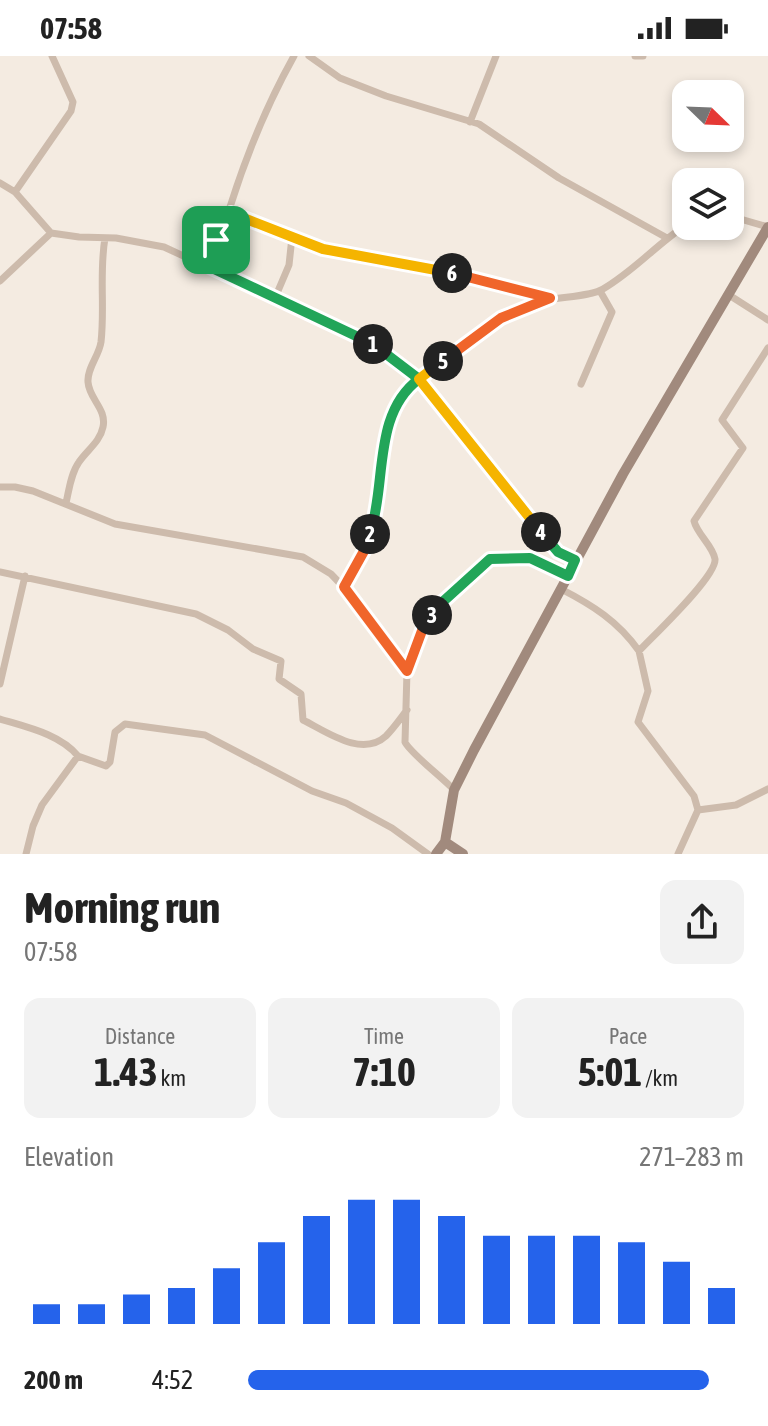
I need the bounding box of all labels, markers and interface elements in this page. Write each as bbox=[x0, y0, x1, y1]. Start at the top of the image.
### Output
text: 07:58 bbox=[40, 11, 102, 45]
north arrow bbox=[672, 80, 744, 152]
map controls bbox=[672, 80, 744, 240]
button: layers bbox=[672, 168, 744, 240]
pin bbox=[182, 206, 250, 274]
icon: arrive bbox=[194, 218, 238, 262]
pin: 6 bbox=[432, 253, 472, 293]
text: 6 bbox=[447, 260, 457, 286]
pin: 1 bbox=[353, 324, 393, 364]
text: 1 bbox=[368, 331, 378, 357]
pin: 5 bbox=[423, 341, 463, 381]
text: 5 bbox=[438, 348, 448, 374]
pin: 4 bbox=[521, 512, 561, 552]
pin: 2 bbox=[350, 514, 390, 554]
text: 4 bbox=[536, 519, 546, 545]
text: 2 bbox=[365, 521, 375, 547]
pin: 3 bbox=[412, 595, 452, 635]
text: 3 bbox=[427, 602, 437, 628]
button: share bbox=[660, 880, 744, 964]
text: Morning run bbox=[24, 882, 220, 932]
text: 07:58 bbox=[24, 937, 78, 967]
text: Distance bbox=[105, 1023, 175, 1049]
text: Time bbox=[364, 1023, 404, 1049]
text: Pace bbox=[609, 1023, 647, 1049]
text: 1.43 bbox=[94, 1049, 157, 1094]
text: 7:10 bbox=[352, 1049, 416, 1094]
text: 5:01 bbox=[578, 1049, 642, 1094]
text: km bbox=[157, 1065, 186, 1091]
text: /km bbox=[642, 1065, 678, 1091]
text: Elevation bbox=[24, 1142, 114, 1172]
text: 271–283 m bbox=[639, 1142, 744, 1172]
text: 200 m bbox=[24, 1365, 83, 1395]
text: 4:52 bbox=[152, 1365, 193, 1395]

